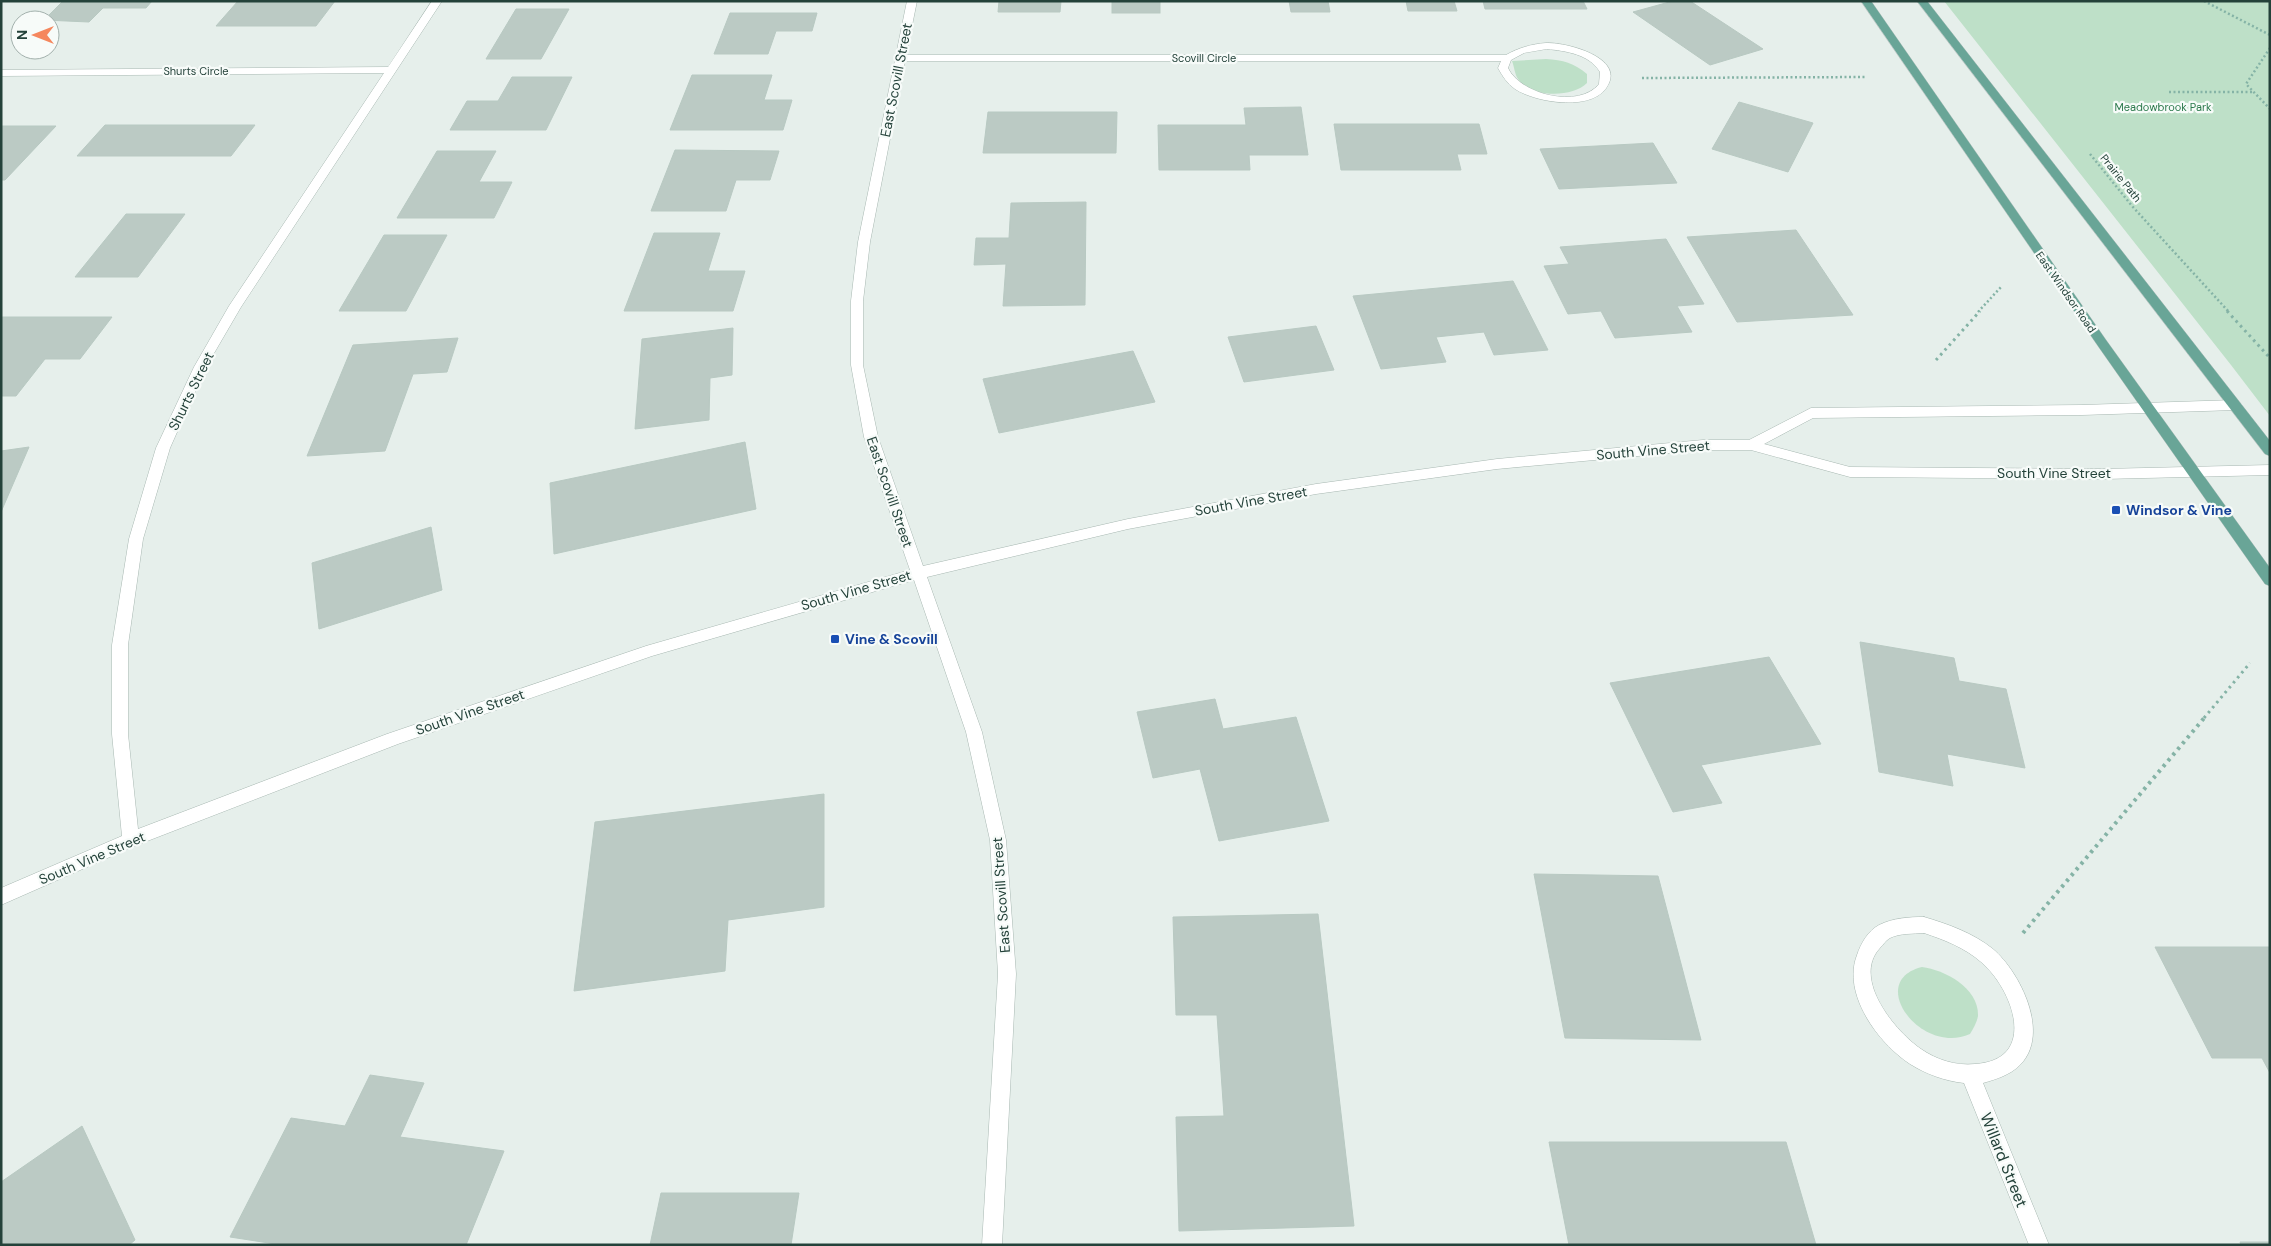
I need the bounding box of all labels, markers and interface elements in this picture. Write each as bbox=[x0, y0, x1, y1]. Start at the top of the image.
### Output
north arrow bbox=[10, 10, 60, 60]
street label: East Scovill Street bbox=[876, 21, 916, 139]
text: N bbox=[13, 30, 31, 40]
street label: Scovill Circle bbox=[1172, 51, 1236, 65]
street label: Shurts Circle bbox=[163, 64, 229, 78]
park label: Meadowbrook Park bbox=[2114, 100, 2212, 114]
street label: Prairie Path bbox=[2097, 151, 2145, 205]
street label: East Windsor Road bbox=[2033, 249, 2099, 335]
street label: Shurts Street bbox=[164, 349, 218, 433]
street label: East Scovill Street bbox=[863, 434, 917, 550]
street label: South Vine Street bbox=[1596, 436, 1710, 464]
street label: South Vine Street bbox=[1997, 464, 2111, 482]
street label: South Vine Street bbox=[1193, 482, 1309, 520]
place label: Windsor & Vine bbox=[2126, 501, 2232, 519]
marker: Windsor & Vine bbox=[2110, 504, 2122, 516]
street label: South Vine Street bbox=[799, 566, 913, 614]
place label: Vine & Scovill bbox=[845, 630, 938, 648]
marker: Vine & Scovill bbox=[829, 633, 841, 645]
street label: South Vine Street bbox=[413, 685, 527, 739]
street label: South Vine Street bbox=[36, 827, 148, 889]
street label: East Scovill Street bbox=[988, 837, 1014, 953]
street label: Willard Street bbox=[1975, 1110, 2033, 1210]

